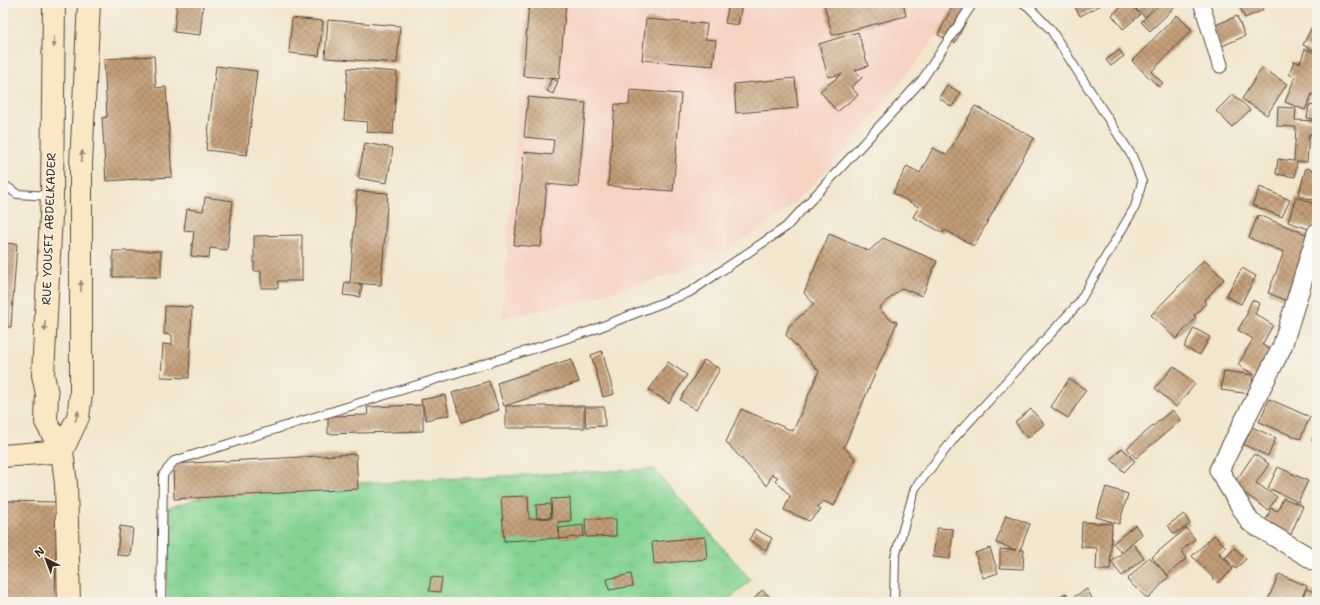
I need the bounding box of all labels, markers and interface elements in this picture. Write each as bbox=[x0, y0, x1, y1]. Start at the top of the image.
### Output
one-way arrow bbox=[51, 36, 57, 49]
one-way arrow bbox=[78, 150, 85, 162]
street label: RUE YOUSFI ABDELKADER bbox=[38, 152, 60, 306]
one-way arrow bbox=[78, 279, 84, 292]
one-way arrow bbox=[42, 320, 49, 332]
one-way arrow bbox=[74, 409, 80, 421]
north arrow bbox=[26, 539, 66, 579]
text: N bbox=[31, 543, 48, 560]

